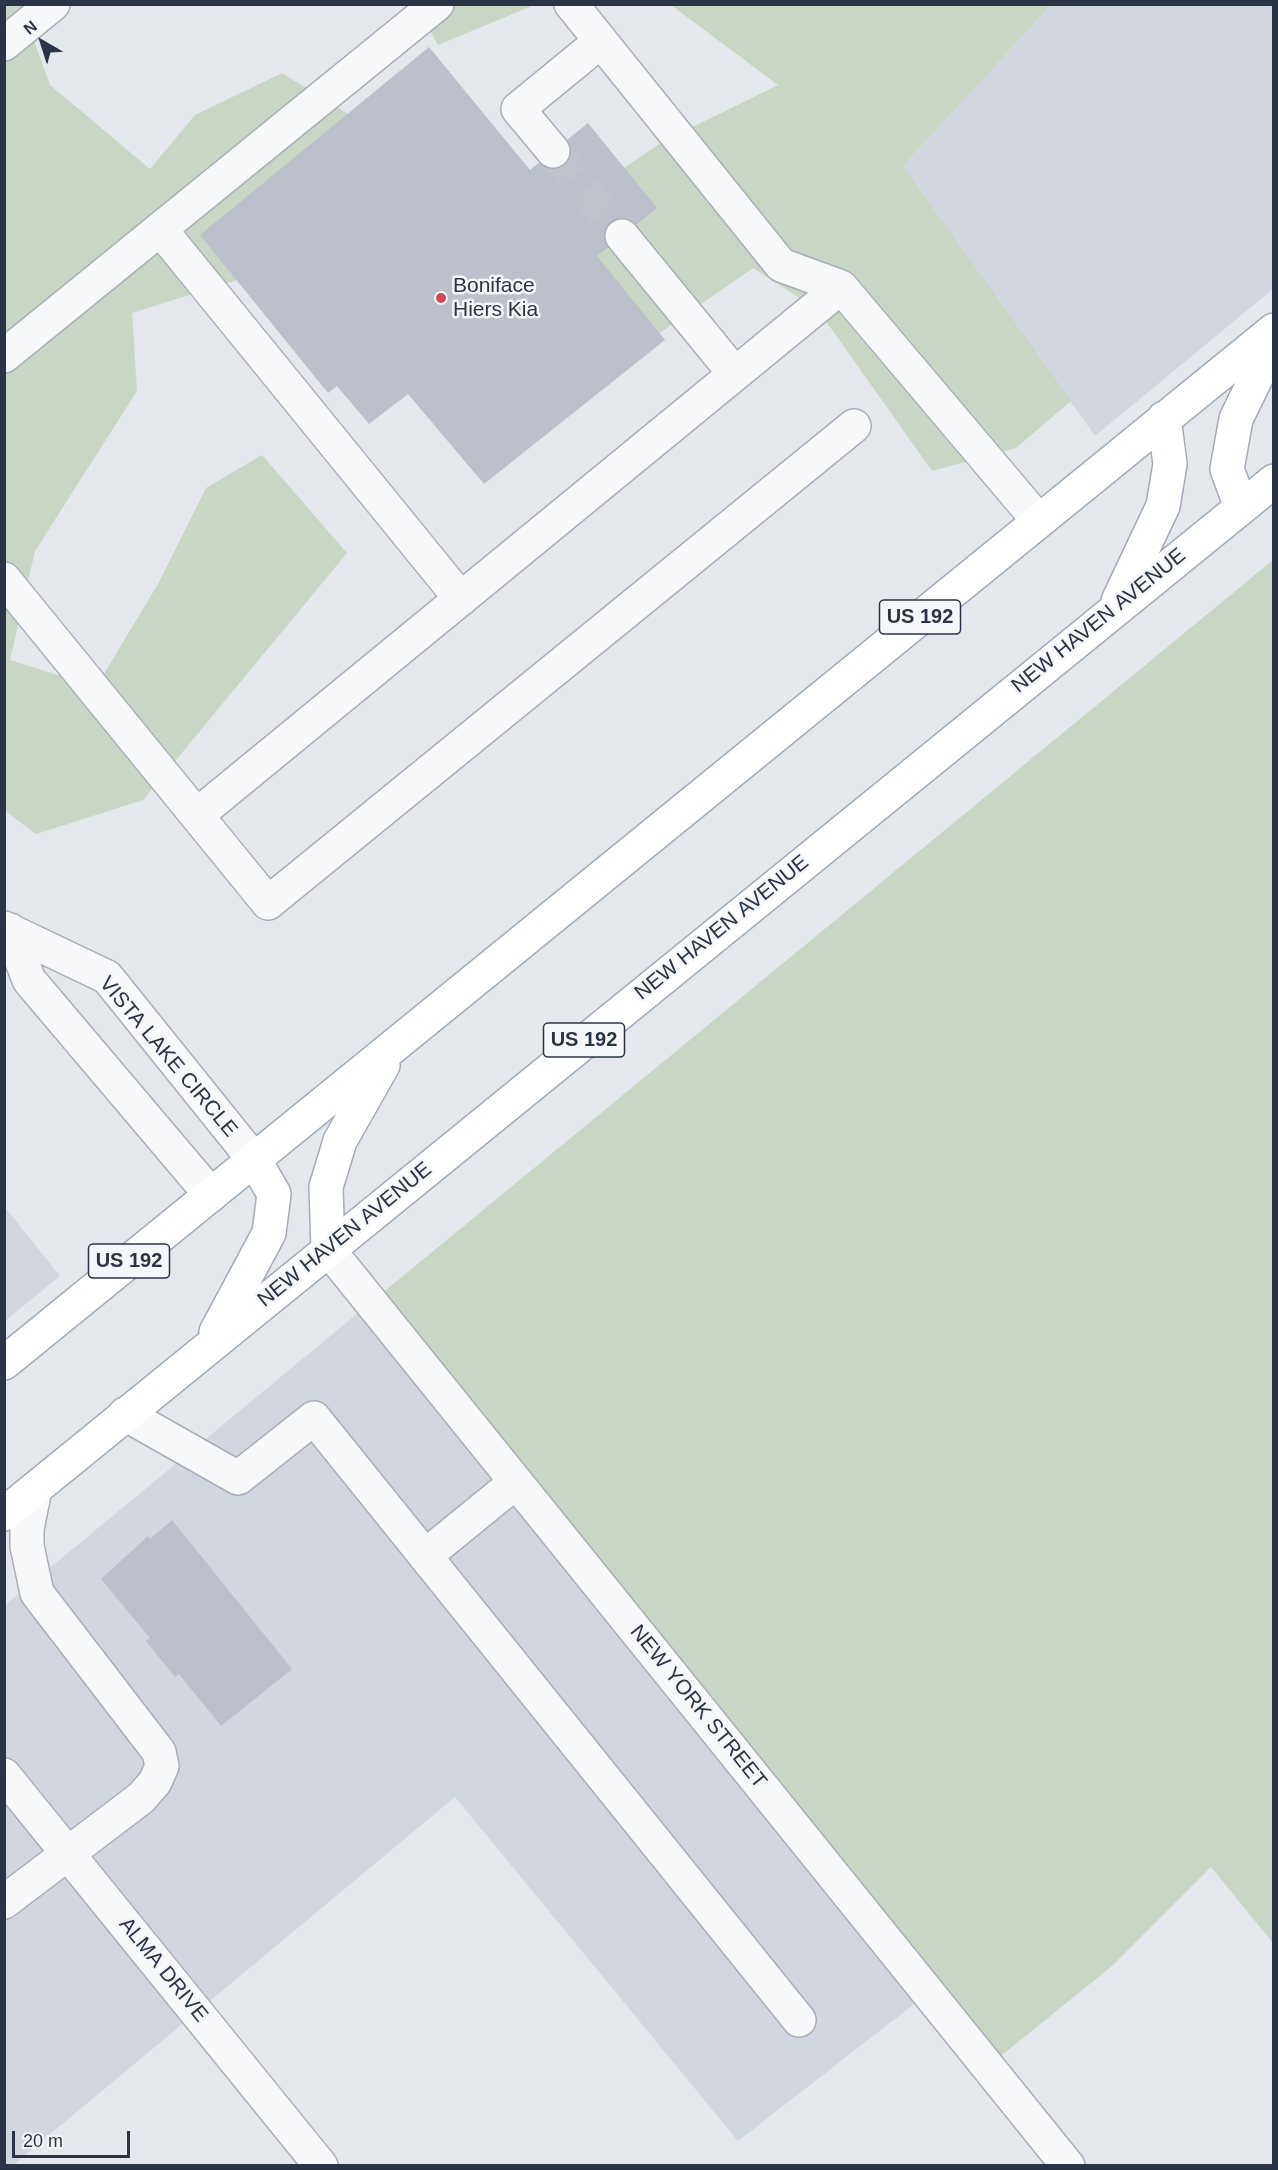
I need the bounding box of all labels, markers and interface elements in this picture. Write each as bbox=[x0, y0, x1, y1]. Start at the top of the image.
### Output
north arrow bbox=[12, 12, 72, 72]
text: N bbox=[21, 17, 40, 38]
place label: Boniface Hiers Kia bbox=[453, 273, 538, 323]
marker: Boniface Hiers Kia bbox=[434, 291, 448, 305]
street label: NEW HAVEN AVENUE bbox=[1007, 543, 1191, 699]
road number: US 192 bbox=[880, 600, 960, 634]
street label: NEW HAVEN AVENUE bbox=[630, 850, 814, 1006]
street label: VISTA LAKE CIRCLE bbox=[94, 972, 242, 1142]
road number: US 192 bbox=[544, 1023, 624, 1057]
street label: NEW HAVEN AVENUE bbox=[253, 1157, 437, 1313]
road number: US 192 bbox=[88, 1244, 170, 1278]
street label: NEW YORK STREET bbox=[624, 1620, 772, 1794]
street label: ALMA DRIVE bbox=[113, 1913, 213, 2027]
scale bar bbox=[15, 2119, 134, 2157]
text: 20 m bbox=[23, 2131, 63, 2151]

